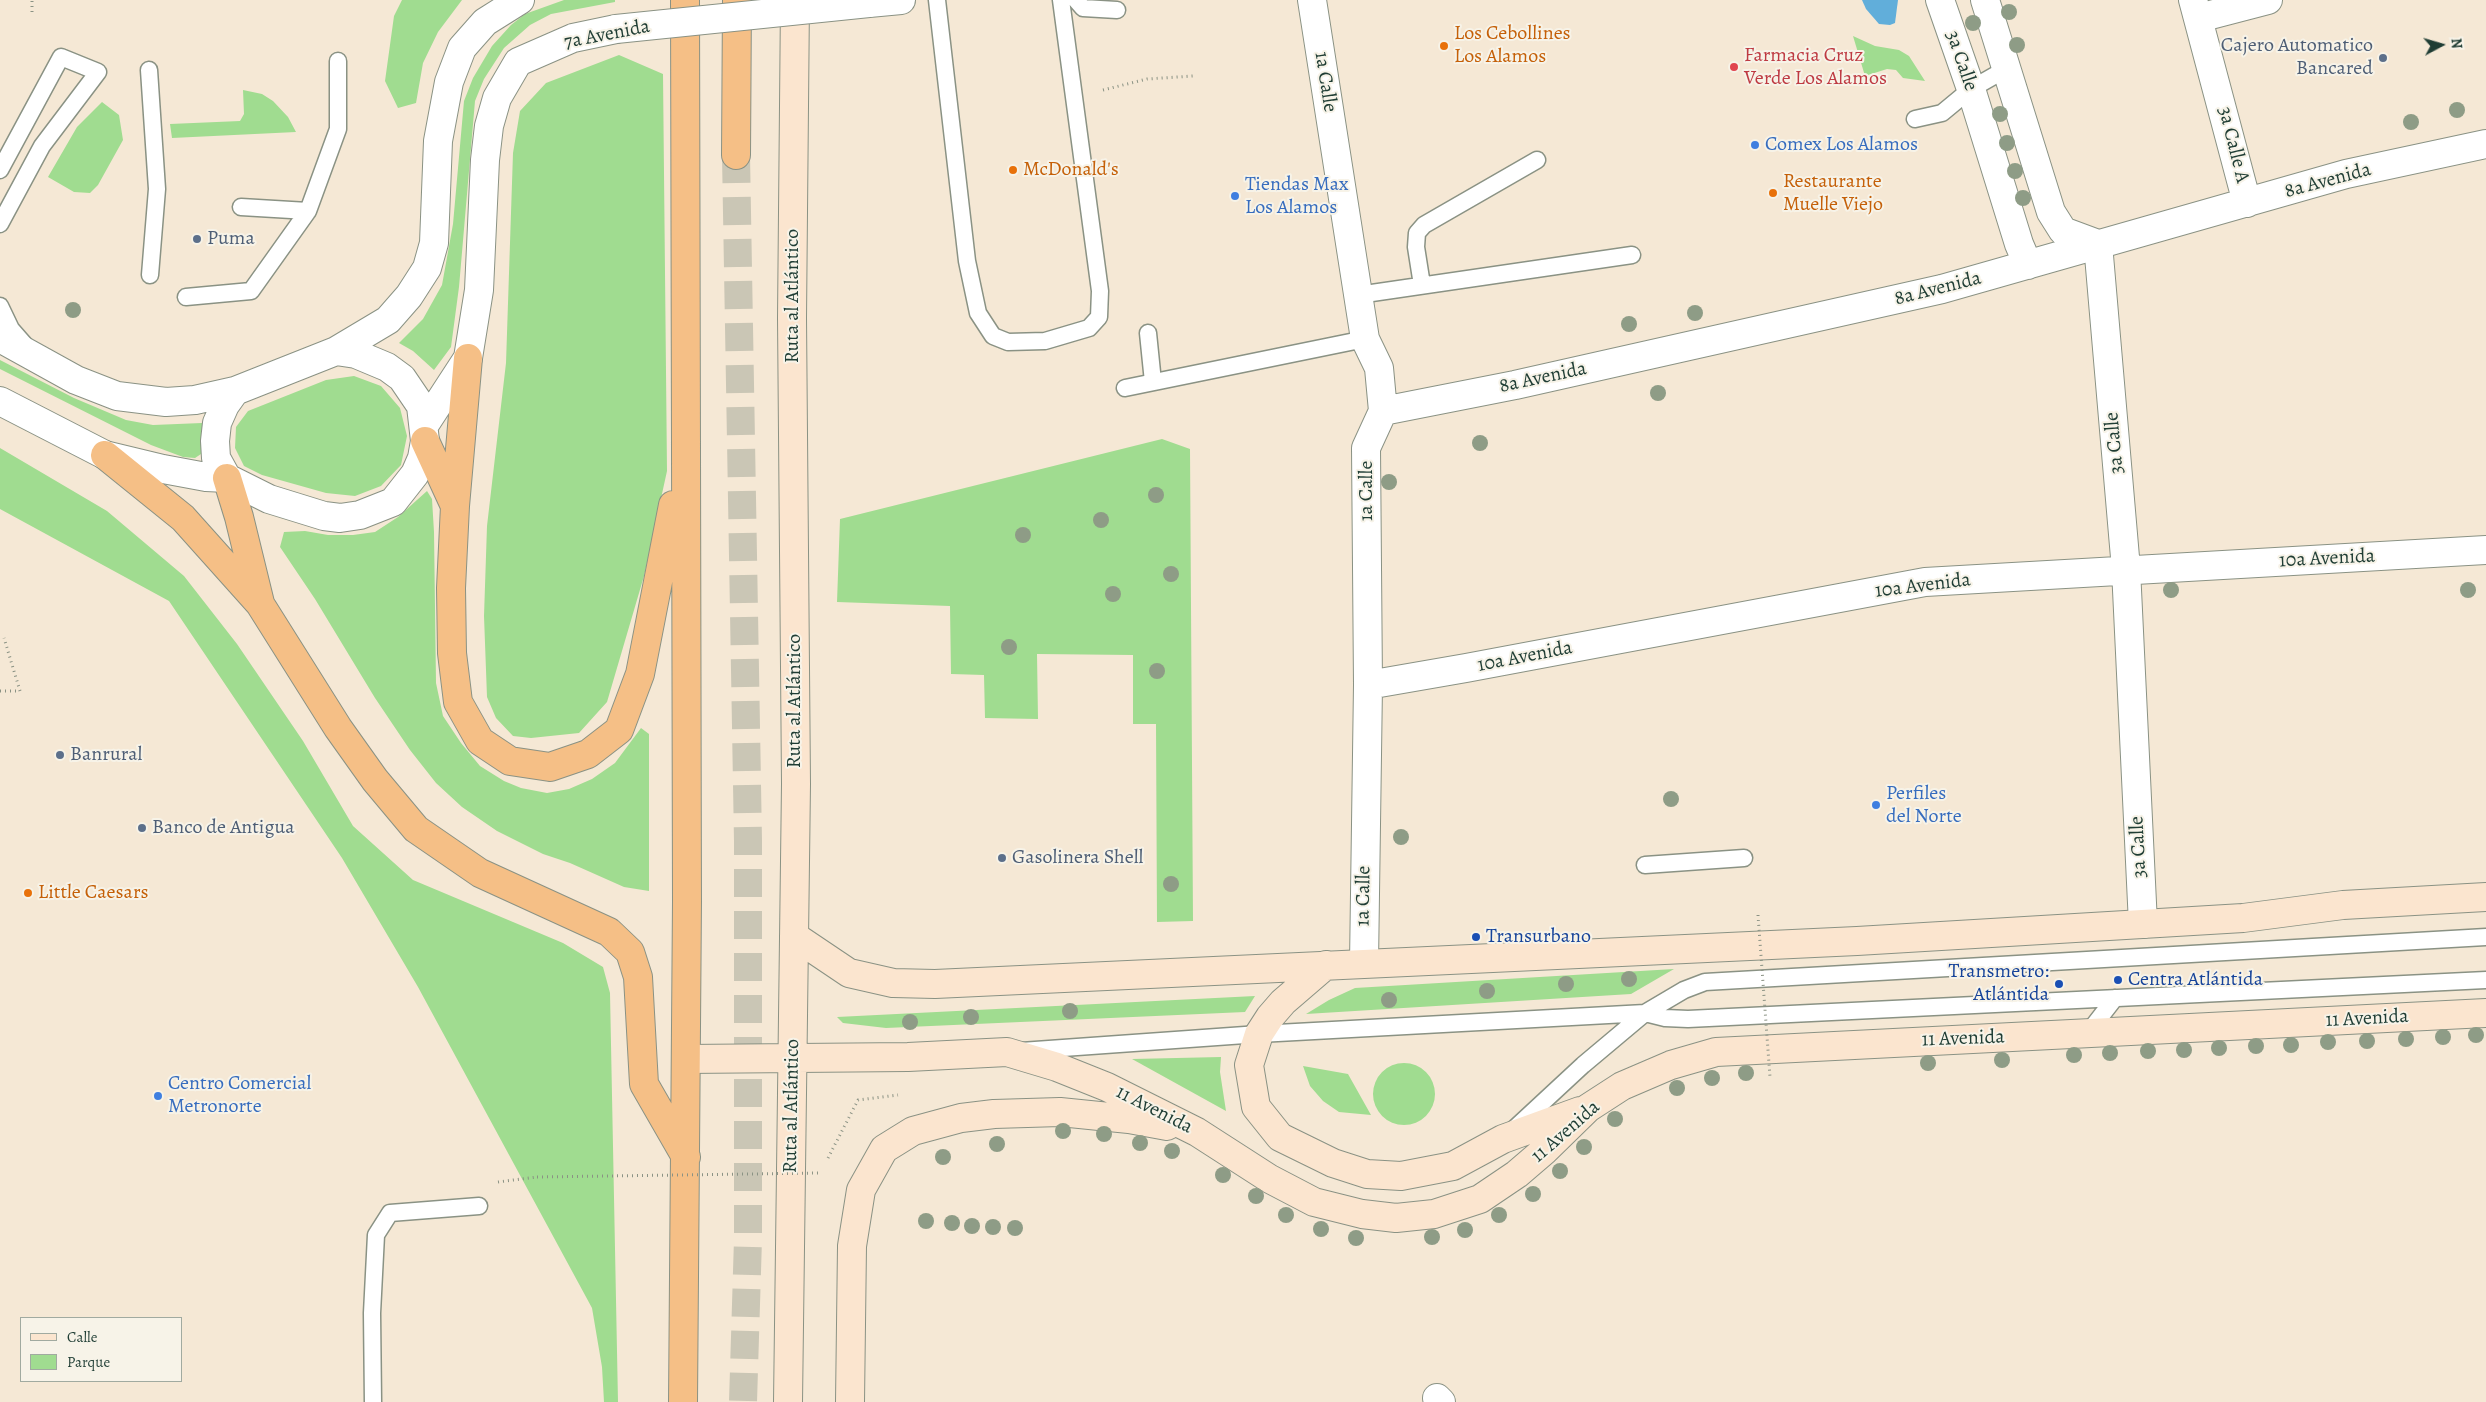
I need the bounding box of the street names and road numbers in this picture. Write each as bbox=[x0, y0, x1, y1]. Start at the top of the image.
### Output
street label: 7a Avenida bbox=[562, 15, 652, 55]
street label: 3a Calle bbox=[1940, 28, 1982, 94]
street label: 1a Calle bbox=[1308, 50, 1342, 114]
street label: 3a Calle A bbox=[2212, 104, 2254, 186]
street label: 8a Avenida bbox=[2282, 158, 2374, 204]
street label: Ruta al Atlántico bbox=[781, 229, 805, 363]
street label: 8a Avenida bbox=[1892, 267, 1984, 311]
street label: 8a Avenida bbox=[1497, 357, 1589, 399]
street label: 3a Calle bbox=[2100, 411, 2130, 475]
street label: 1a Calle bbox=[1355, 461, 1379, 521]
street label: 10a Avenida bbox=[2278, 544, 2376, 574]
street label: 10a Avenida bbox=[1874, 568, 1972, 604]
street label: Ruta al Atlántico bbox=[783, 634, 807, 768]
street label: 10a Avenida bbox=[1475, 636, 1575, 678]
street label: 3a Calle bbox=[2125, 815, 2153, 879]
street label: 1a Calle bbox=[1351, 865, 1377, 927]
street label: 11 Avenida bbox=[2325, 1005, 2409, 1033]
street label: 11 Avenida bbox=[1921, 1026, 2005, 1052]
street label: Ruta al Atlántico bbox=[779, 1039, 805, 1173]
street label: 11 Avenida bbox=[1112, 1080, 1196, 1140]
street label: 11 Avenida bbox=[1527, 1096, 1605, 1168]

